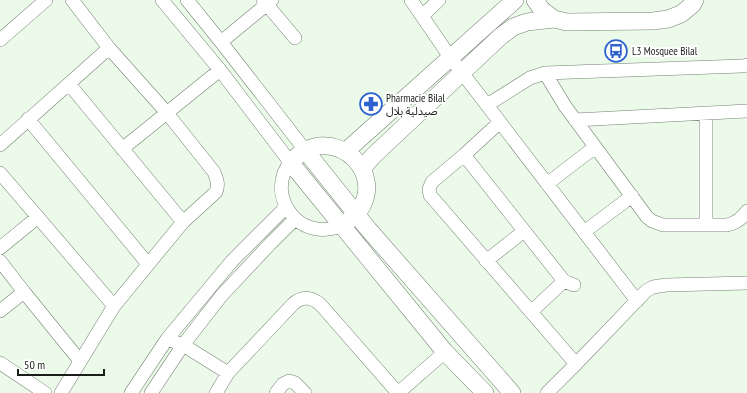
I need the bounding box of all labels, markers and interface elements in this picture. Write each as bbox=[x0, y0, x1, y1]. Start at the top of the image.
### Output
bus stop icon: L3 Mosquee Bilal bbox=[603, 38, 629, 64]
place label: L3 Mosquee Bilal bbox=[632, 44, 698, 58]
pharmacy icon: Pharmacie Bilal صيدلية بلال bbox=[358, 91, 384, 117]
place label: Pharmacie Bilal صيدلية بلال bbox=[386, 91, 445, 118]
scale bar bbox=[18, 351, 104, 377]
text: 50 m bbox=[24, 357, 45, 372]

